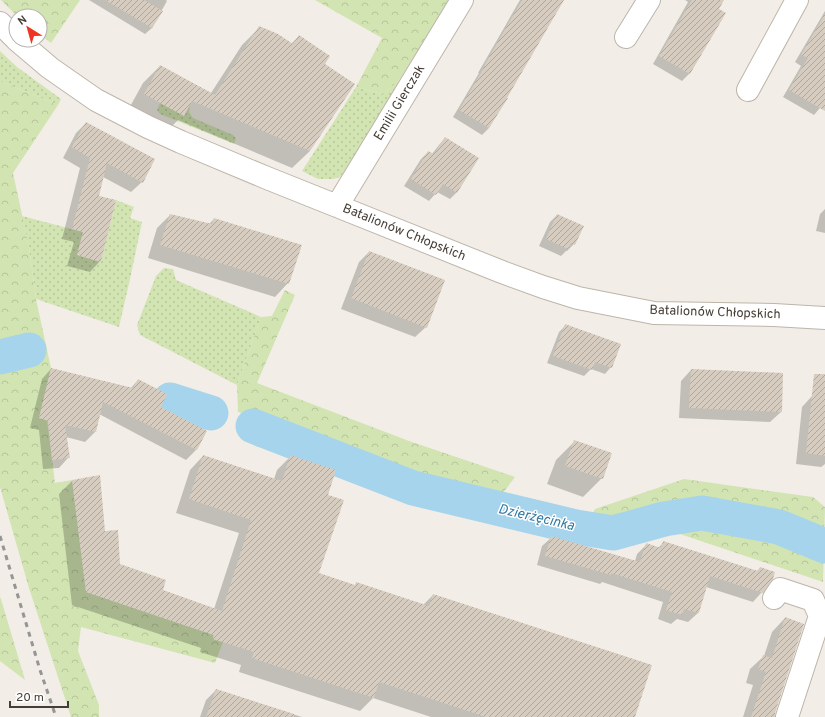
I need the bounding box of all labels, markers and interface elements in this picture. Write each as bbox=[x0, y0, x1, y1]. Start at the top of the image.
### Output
north arrow bbox=[8, 8, 48, 48]
text: N bbox=[15, 13, 30, 29]
street label: Emilii Gierczak bbox=[371, 62, 429, 144]
street label: Batalionów Chłopskich bbox=[340, 201, 468, 265]
street label: Batalionów Chłopskich bbox=[649, 303, 781, 323]
water label: Dzierżęcinka bbox=[496, 501, 576, 535]
scale bar bbox=[10, 683, 68, 709]
text: 20 m bbox=[16, 690, 44, 706]

